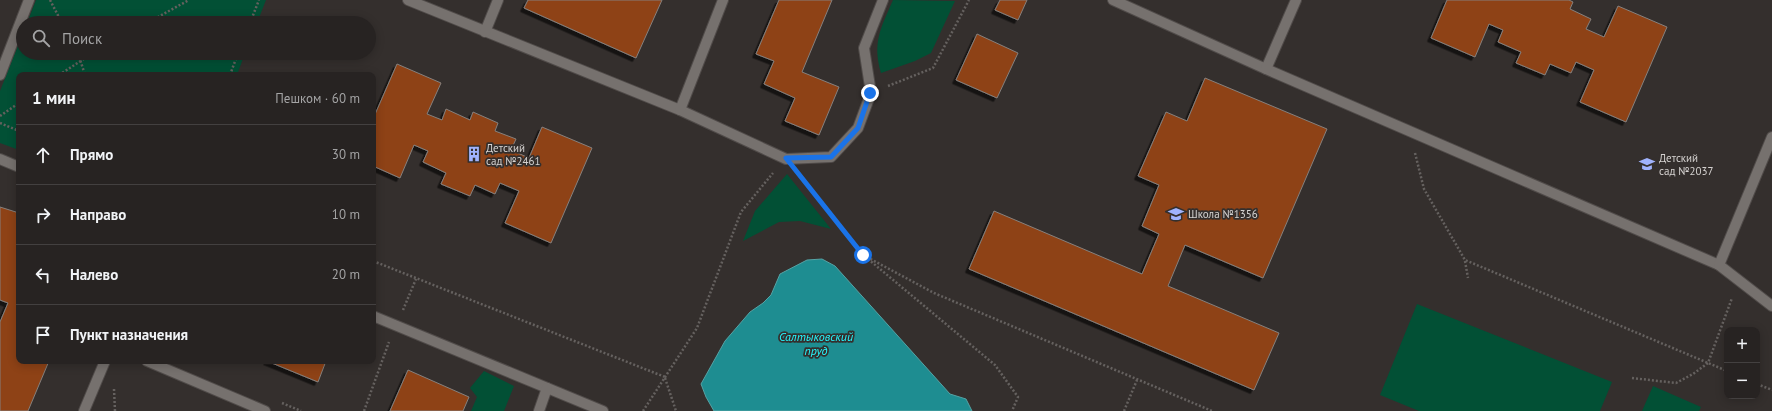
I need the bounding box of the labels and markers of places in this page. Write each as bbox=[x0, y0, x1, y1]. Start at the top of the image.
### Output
place label: Детский сад №2461 bbox=[486, 141, 541, 168]
building icon: Детский сад №2461 bbox=[465, 145, 483, 163]
place label: Детский сад №2037 bbox=[1659, 151, 1714, 178]
school or university icon: Детский сад №2037 bbox=[1638, 155, 1656, 173]
school or university icon: Школа №1356 bbox=[1167, 205, 1185, 223]
place label: Школа №1356 bbox=[1188, 207, 1258, 221]

